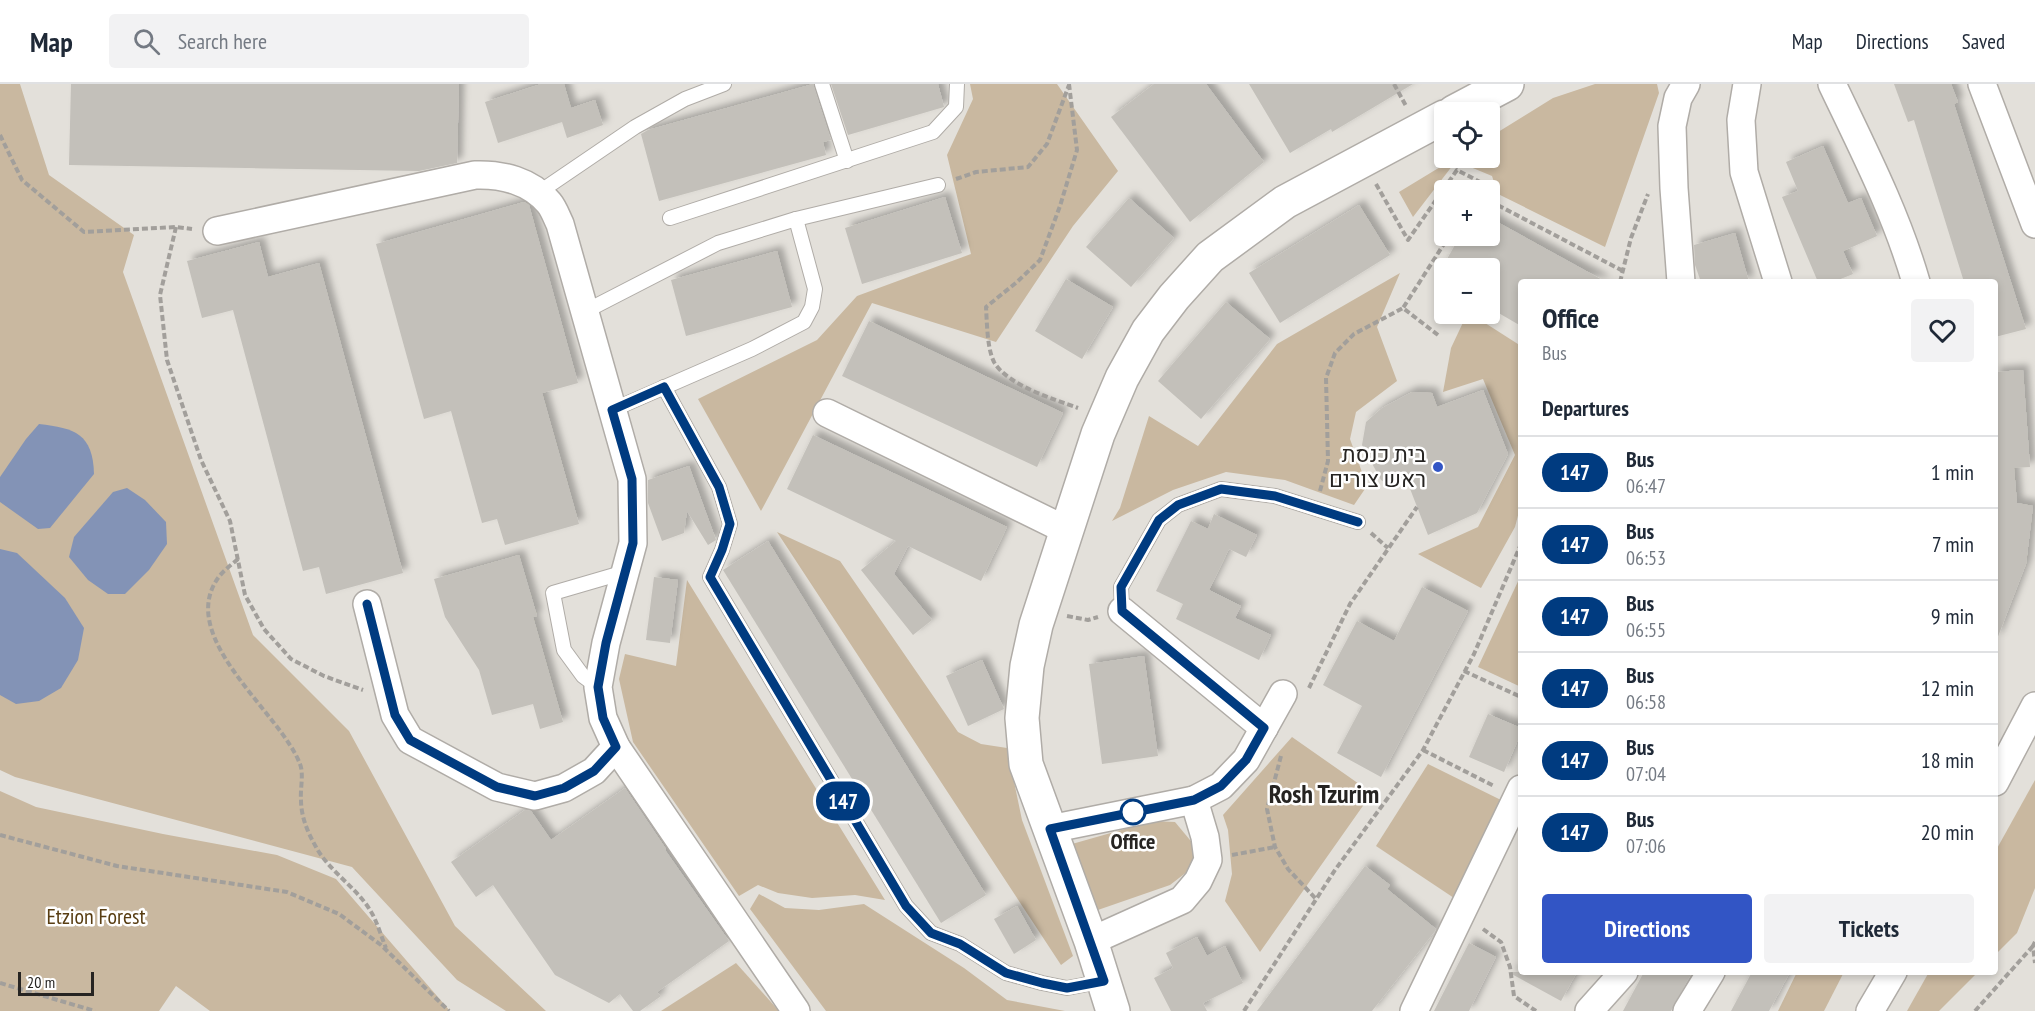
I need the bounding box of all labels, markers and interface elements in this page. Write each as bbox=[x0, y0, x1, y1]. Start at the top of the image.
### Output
search box bbox=[109, 14, 529, 68]
text: Map bbox=[30, 23, 73, 60]
icon: search bbox=[130, 25, 163, 58]
text: Search here bbox=[178, 27, 267, 55]
text: Map bbox=[1792, 28, 1823, 55]
text: Directions bbox=[1856, 28, 1929, 55]
text: Saved bbox=[1962, 28, 2005, 55]
map controls bbox=[1434, 102, 1500, 324]
button: locate bbox=[1434, 102, 1500, 168]
button: + bbox=[1434, 180, 1500, 246]
button: − bbox=[1434, 258, 1500, 324]
text: Office bbox=[1542, 299, 1599, 336]
button: heart bbox=[1911, 299, 1974, 362]
text: Bus bbox=[1542, 340, 1567, 366]
text: Departures bbox=[1542, 394, 1629, 422]
place label: בית כנסת ראש צורים bbox=[1329, 440, 1426, 493]
text: Bus bbox=[1626, 445, 1654, 473]
text: 1 min bbox=[1931, 458, 1974, 486]
text: 147 bbox=[1560, 459, 1590, 486]
marker: בית כנסת ראש צורים bbox=[1431, 460, 1445, 474]
text: 06:47 bbox=[1626, 473, 1666, 499]
text: Bus bbox=[1626, 517, 1654, 545]
text: 7 min bbox=[1932, 530, 1974, 558]
text: 147 bbox=[1560, 531, 1590, 558]
text: 06:53 bbox=[1626, 545, 1666, 571]
text: Bus bbox=[1626, 589, 1654, 617]
text: 9 min bbox=[1931, 602, 1974, 630]
text: 147 bbox=[1560, 603, 1590, 630]
text: 06:55 bbox=[1626, 617, 1666, 643]
text: Bus bbox=[1626, 661, 1654, 689]
text: 12 min bbox=[1921, 674, 1974, 702]
text: 147 bbox=[1560, 675, 1590, 702]
text: 06:58 bbox=[1626, 689, 1666, 715]
text: Bus bbox=[1626, 733, 1654, 761]
text: 18 min bbox=[1921, 746, 1974, 774]
text: 147 bbox=[1560, 747, 1590, 774]
text: 07:04 bbox=[1626, 761, 1666, 787]
district label: Rosh Tzurim bbox=[1269, 777, 1379, 810]
line badge: 147 bbox=[808, 782, 878, 820]
text: 147 bbox=[828, 788, 858, 815]
marker: Office bbox=[1120, 799, 1146, 825]
text: Bus bbox=[1626, 805, 1654, 833]
text: 20 min bbox=[1921, 818, 1974, 846]
text: 147 bbox=[1560, 819, 1590, 846]
place label: Office bbox=[1111, 827, 1156, 855]
text: 07:06 bbox=[1626, 833, 1666, 859]
button: Directions bbox=[1542, 894, 1752, 963]
button: Tickets bbox=[1764, 894, 1974, 963]
park label: Etzion Forest bbox=[46, 902, 146, 930]
scale bar bbox=[18, 969, 94, 996]
text: 20 m bbox=[27, 972, 55, 992]

